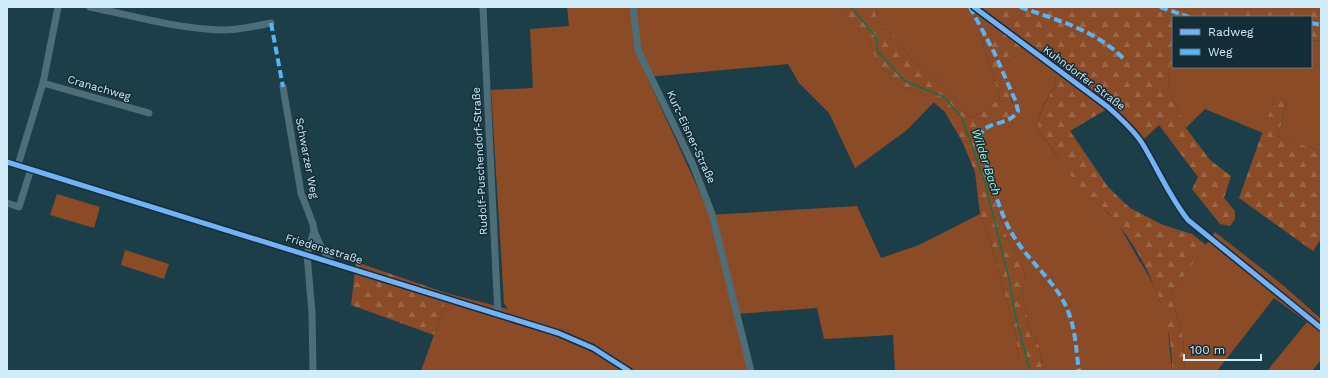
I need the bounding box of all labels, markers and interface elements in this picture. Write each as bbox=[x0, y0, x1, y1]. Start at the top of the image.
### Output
legend bbox=[1172, 16, 1312, 68]
text: Radweg bbox=[1208, 25, 1254, 39]
street label: Kuhndorfer Straße bbox=[1040, 43, 1128, 113]
text: Weg bbox=[1208, 45, 1233, 59]
street label: Cranachweg bbox=[66, 73, 132, 103]
street label: Rudolf-Puschendorf-Straße bbox=[470, 87, 490, 235]
street label: Kurt-Eisner-Straße bbox=[664, 88, 718, 186]
street label: Schwarzer Weg bbox=[293, 117, 321, 200]
water label: Wilder Bach bbox=[969, 127, 1003, 197]
street label: Friedensstraße bbox=[284, 231, 364, 267]
scale bar bbox=[1184, 336, 1261, 362]
text: 100 m bbox=[1190, 343, 1225, 357]

